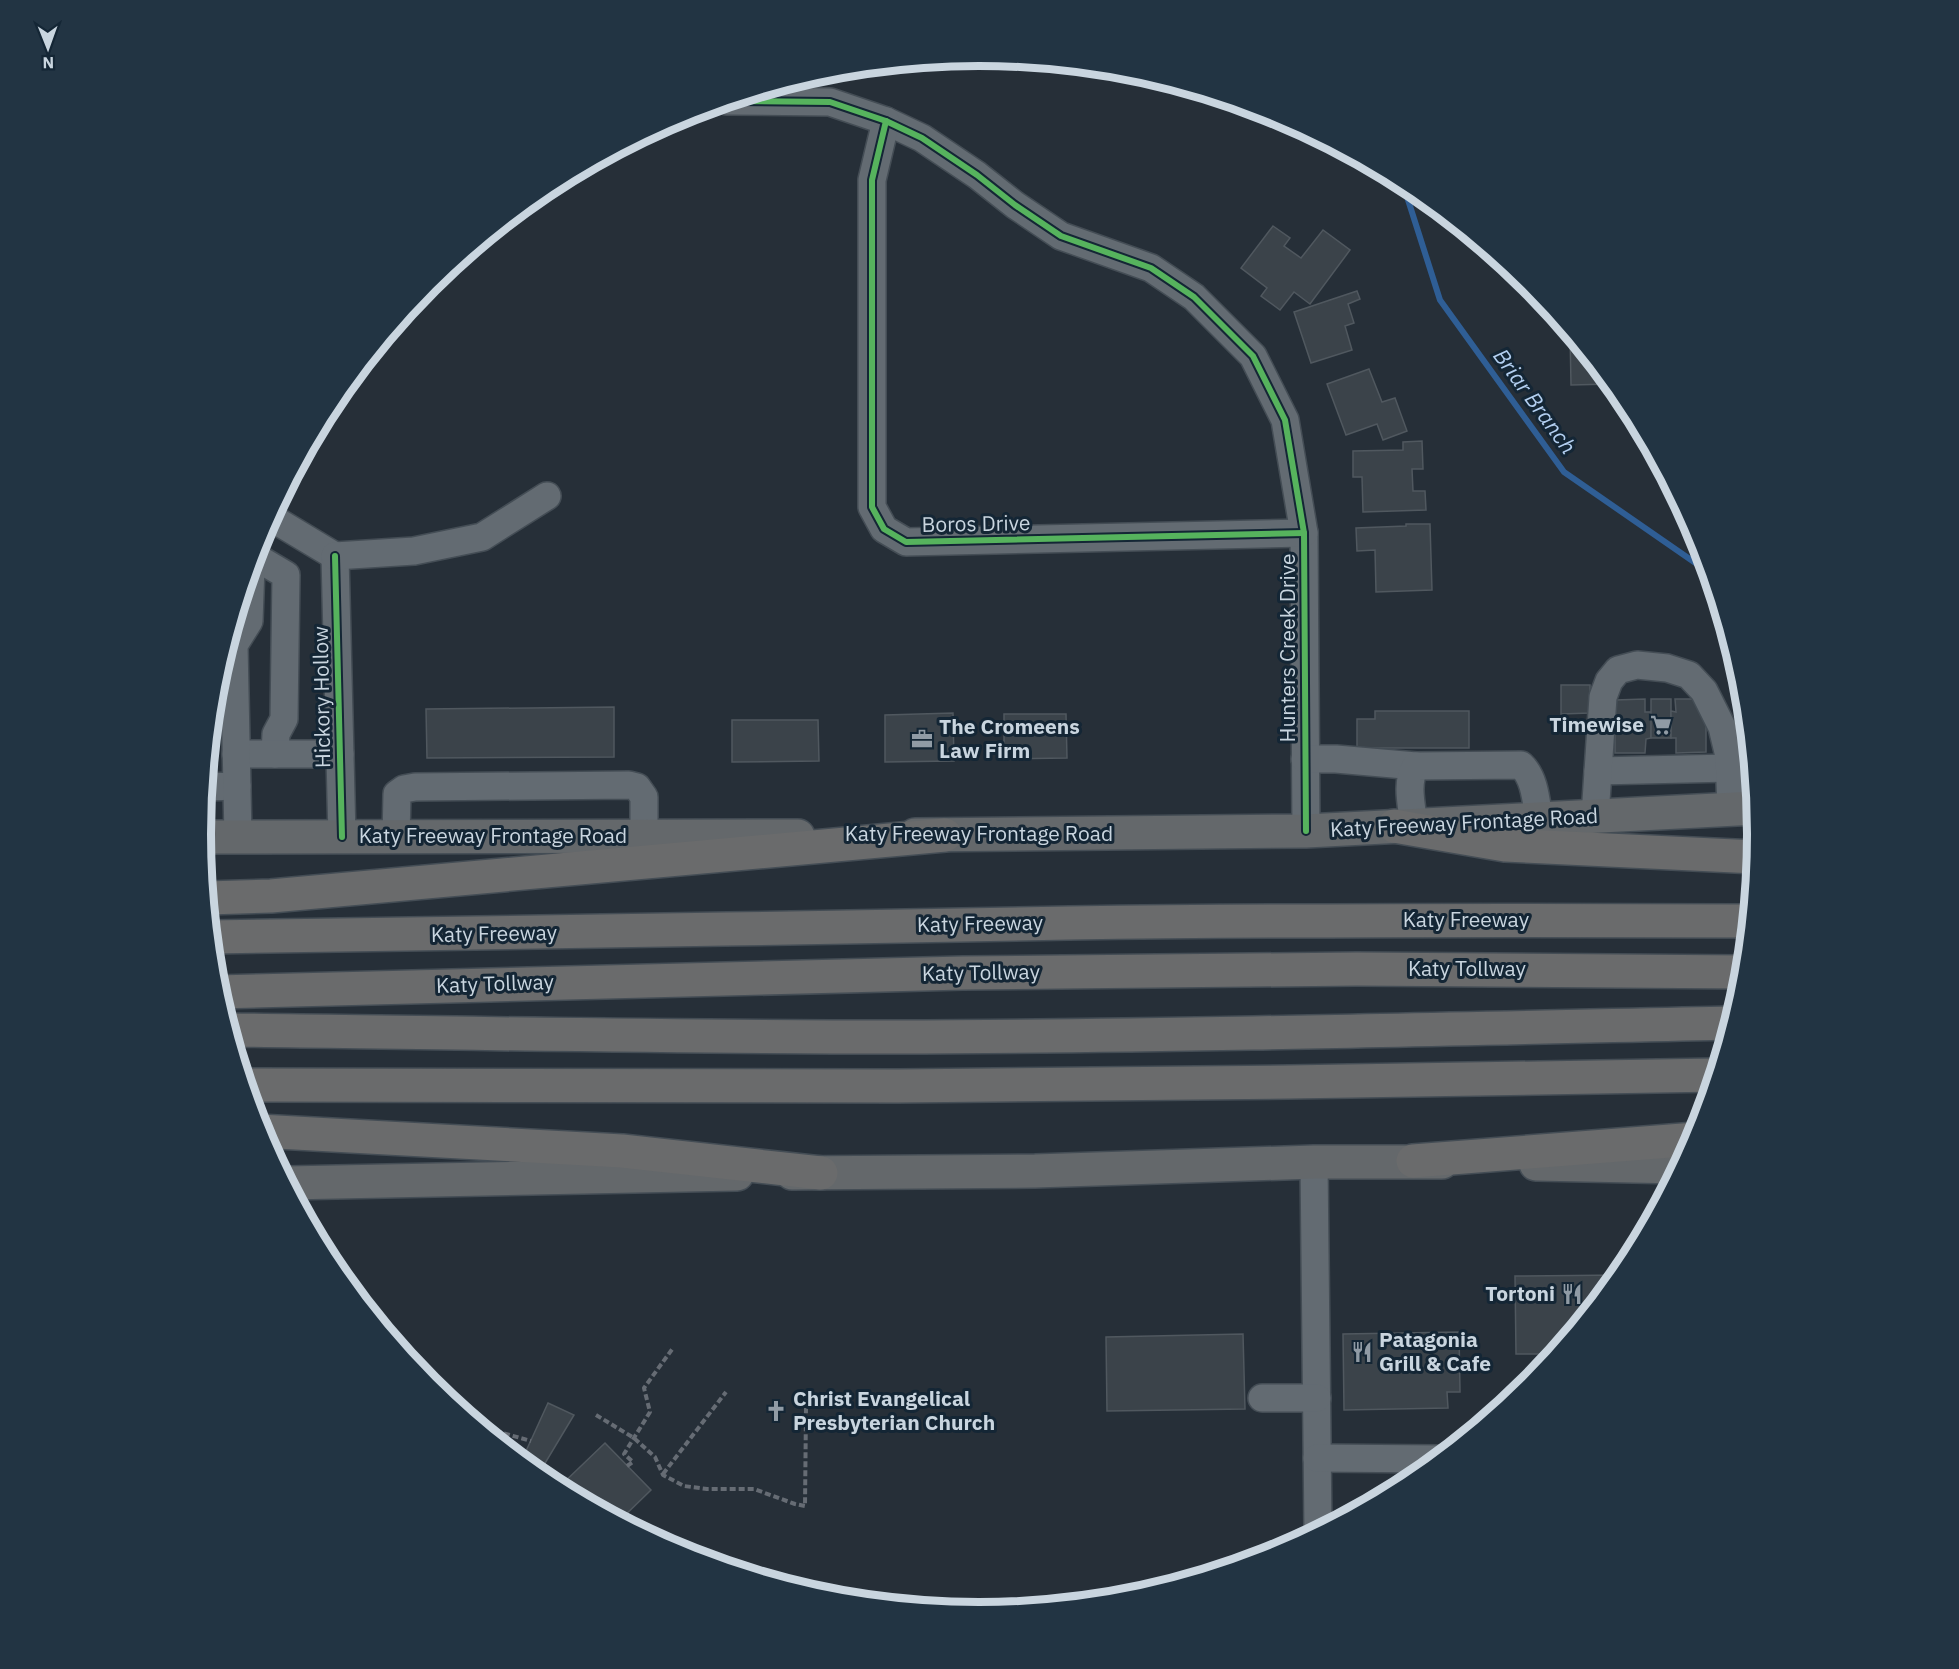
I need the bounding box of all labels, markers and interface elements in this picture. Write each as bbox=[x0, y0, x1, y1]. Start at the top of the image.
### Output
north arrow bbox=[18, 18, 78, 78]
text: N bbox=[42, 53, 54, 73]
water label: Briar Branch bbox=[1487, 342, 1583, 459]
street label: Boros Drive bbox=[921, 508, 1031, 538]
street label: Hunters Creek Drive bbox=[1273, 554, 1301, 742]
street label: Hickory Hollow bbox=[306, 626, 336, 768]
place label: Timewise bbox=[1549, 710, 1644, 738]
place label: The Cromeens Law Firm bbox=[939, 712, 1080, 764]
supermarket icon: Timewise bbox=[1649, 713, 1673, 737]
office icon: The Cromeens Law Firm bbox=[910, 727, 934, 751]
street label: Katy Freeway Frontage Road bbox=[1329, 801, 1599, 843]
street label: Katy Freeway Frontage Road bbox=[845, 819, 1113, 847]
street label: Katy Freeway Frontage Road bbox=[359, 821, 627, 849]
street label: Katy Freeway bbox=[1403, 905, 1530, 933]
street label: Katy Freeway bbox=[917, 908, 1044, 938]
street label: Katy Freeway bbox=[431, 918, 558, 948]
street label: Katy Tollway bbox=[1408, 954, 1527, 982]
street label: Katy Tollway bbox=[922, 957, 1041, 987]
street label: Katy Tollway bbox=[435, 967, 555, 999]
place label: Tortoni bbox=[1485, 1279, 1555, 1307]
restaurant icon: Tortoni bbox=[1560, 1282, 1584, 1306]
place label: Patagonia Grill & Cafe bbox=[1379, 1325, 1491, 1377]
restaurant icon: Patagonia Grill & Cafe bbox=[1350, 1340, 1374, 1364]
place label: Christ Evangelical Presbyterian Church bbox=[793, 1384, 995, 1436]
church icon: Christ Evangelical Presbyterian Church bbox=[764, 1399, 788, 1423]

